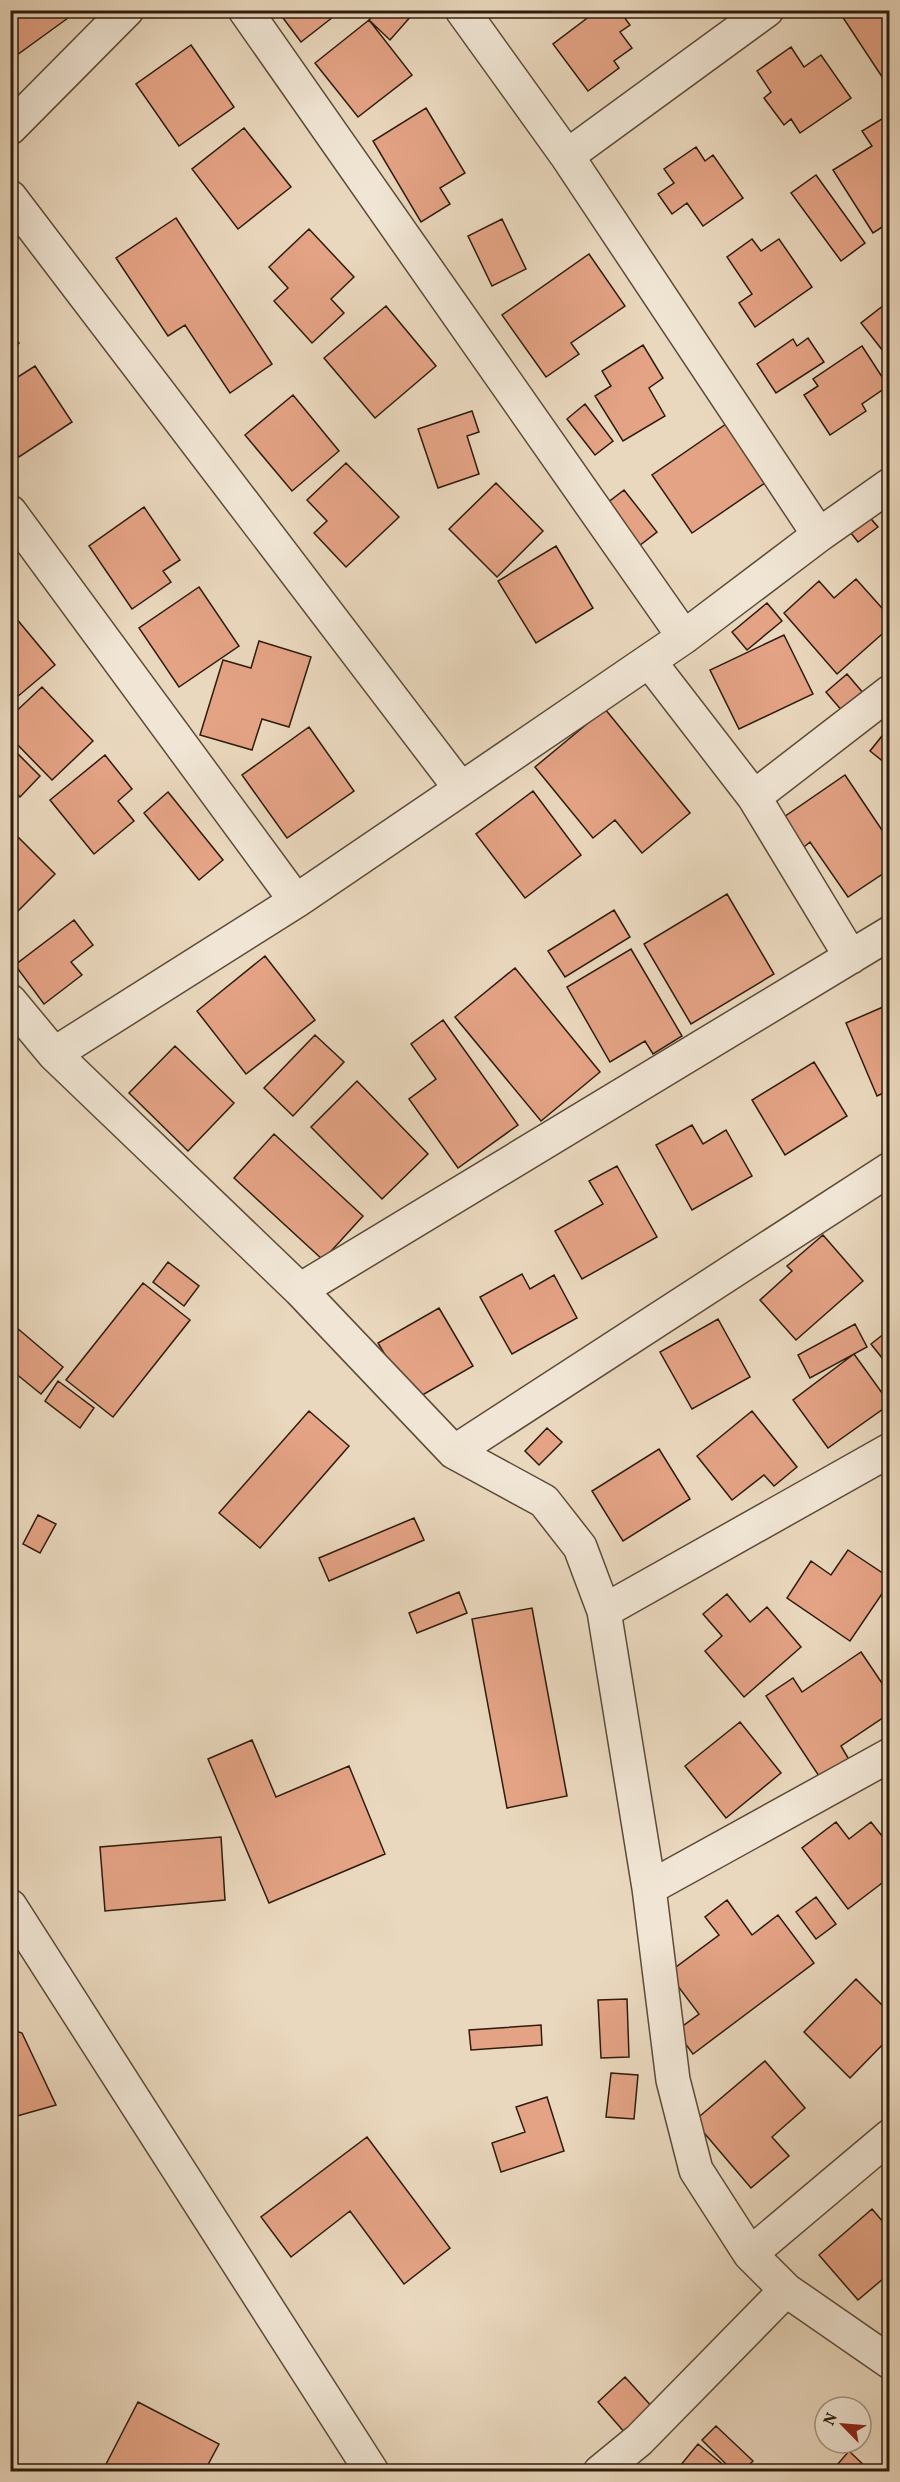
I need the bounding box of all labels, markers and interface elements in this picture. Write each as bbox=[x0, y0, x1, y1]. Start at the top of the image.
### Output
north arrow bbox=[813, 2395, 873, 2455]
text: N bbox=[819, 2409, 844, 2429]

